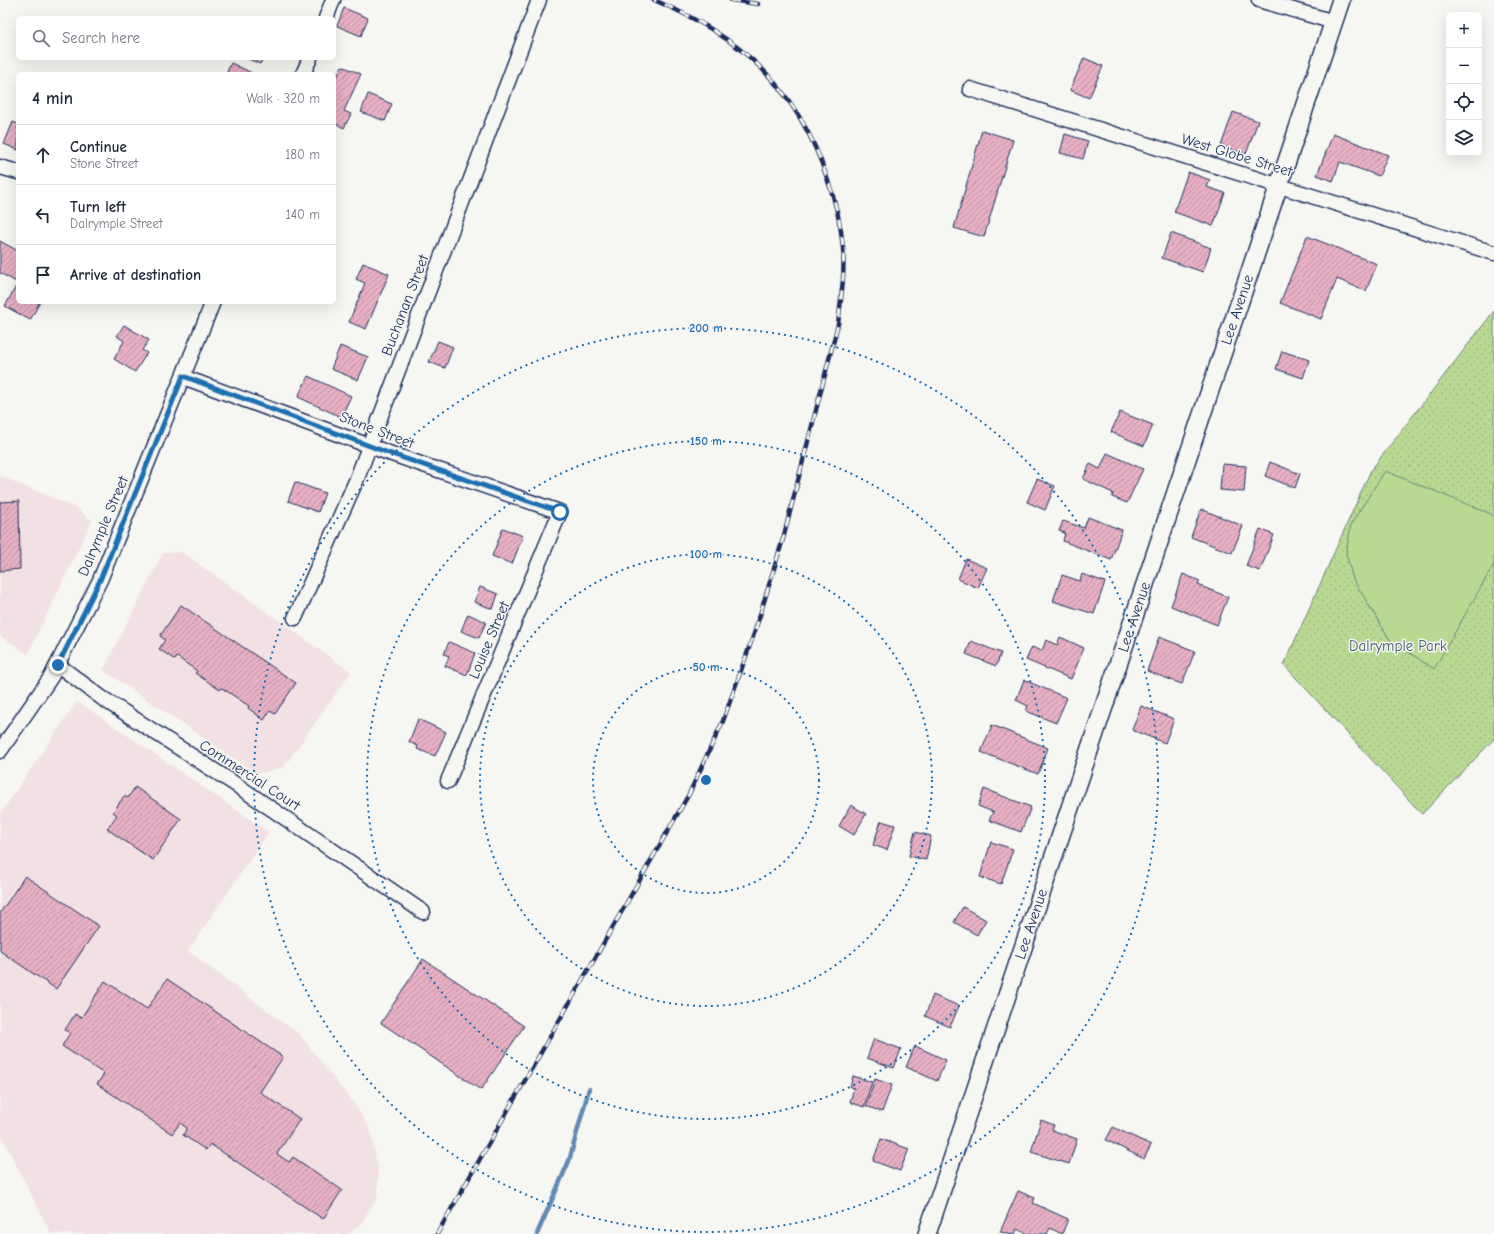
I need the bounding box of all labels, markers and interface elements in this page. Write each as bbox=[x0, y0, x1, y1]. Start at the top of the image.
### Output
map controls bbox=[1446, 12, 1482, 156]
button: + bbox=[1446, 12, 1482, 48]
search box bbox=[16, 16, 336, 60]
icon: search bbox=[30, 27, 52, 49]
text: Search here bbox=[62, 29, 140, 47]
button: − bbox=[1446, 48, 1482, 84]
button: locate bbox=[1446, 84, 1482, 120]
text: 4 min bbox=[32, 89, 73, 108]
text: Walk · 320 m bbox=[246, 91, 320, 106]
button: layers bbox=[1446, 120, 1482, 156]
street label: West Globe Street bbox=[1179, 130, 1295, 181]
text: Continue bbox=[70, 138, 127, 156]
icon: ahead bbox=[32, 144, 54, 166]
text: 180 m bbox=[285, 147, 320, 162]
text: Stone Street bbox=[70, 156, 138, 171]
text: Turn left bbox=[70, 198, 126, 216]
icon: left bbox=[32, 204, 54, 226]
text: 140 m bbox=[286, 207, 320, 222]
text: Dalrymple Street bbox=[70, 216, 163, 231]
street label: Buchanan Street bbox=[377, 251, 433, 358]
icon: arrive bbox=[32, 264, 54, 286]
text: Arrive at destination bbox=[70, 266, 201, 284]
street label: Lee Avenue bbox=[1217, 272, 1257, 347]
text: 200 m bbox=[689, 321, 723, 335]
street label: Stone Street bbox=[337, 408, 418, 453]
text: 150 m bbox=[690, 434, 722, 448]
street label: Dalrymple Street bbox=[74, 473, 132, 579]
route start bbox=[551, 503, 569, 521]
text: 100 m bbox=[690, 547, 722, 561]
street label: Lee Avenue bbox=[1114, 579, 1154, 654]
street label: Louise Street bbox=[465, 598, 514, 682]
park label: Dalrymple Park bbox=[1349, 637, 1448, 655]
route end bbox=[49, 656, 67, 674]
text: 50 m bbox=[692, 660, 720, 674]
street label: Commercial Court bbox=[196, 736, 304, 815]
centre of rings bbox=[699, 773, 713, 787]
street label: Lee Avenue bbox=[1011, 886, 1051, 961]

